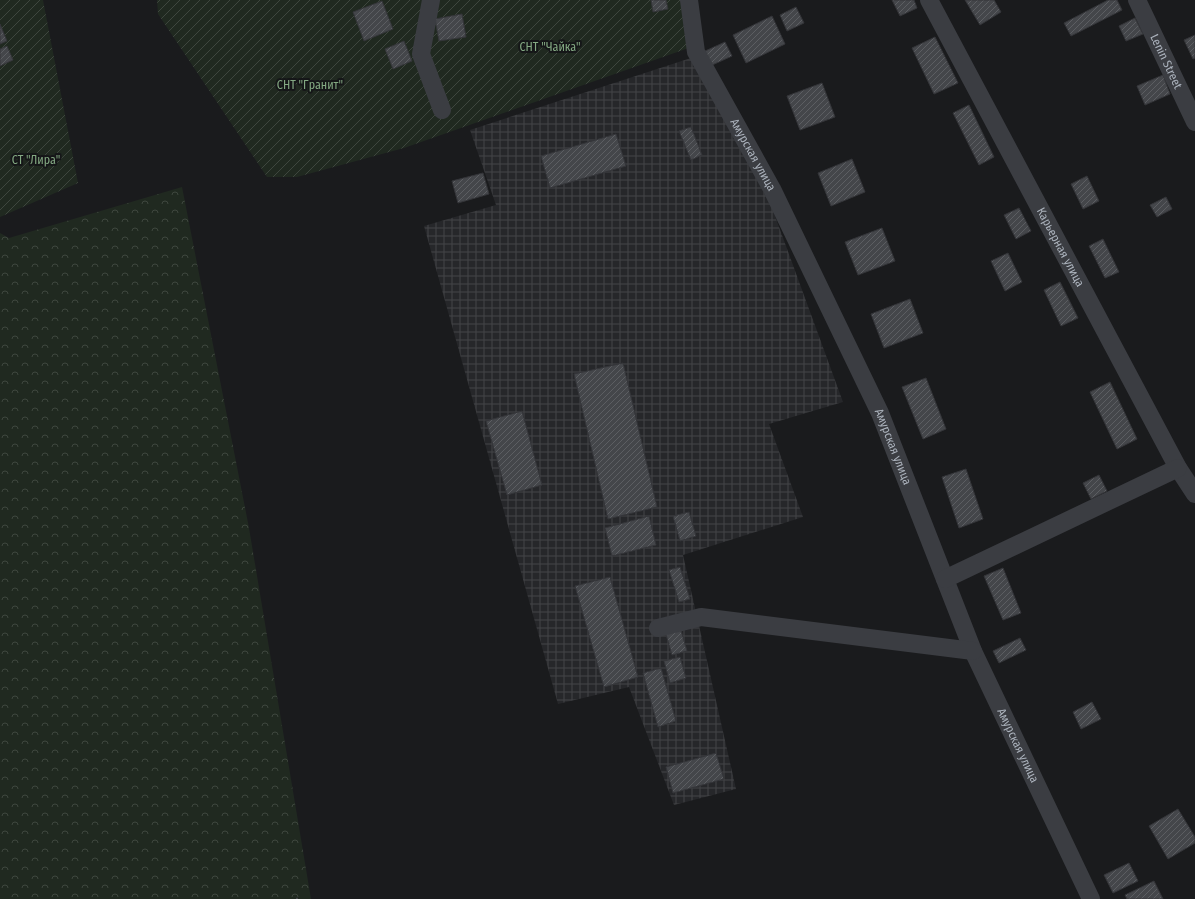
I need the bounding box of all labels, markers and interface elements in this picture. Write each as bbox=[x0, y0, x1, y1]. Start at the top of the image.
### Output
street label: Lenin Street bbox=[1147, 32, 1185, 91]
park label: СНТ "Чайка" bbox=[519, 40, 581, 54]
park label: СНТ "Гранит" bbox=[277, 78, 343, 92]
street label: Амурская улица bbox=[727, 116, 779, 194]
park label: СТ "Лира" bbox=[12, 153, 60, 167]
street label: Карьерная улица bbox=[1034, 205, 1087, 289]
street label: Амурская улица bbox=[872, 406, 914, 487]
street label: Амурская улица bbox=[994, 706, 1042, 785]

